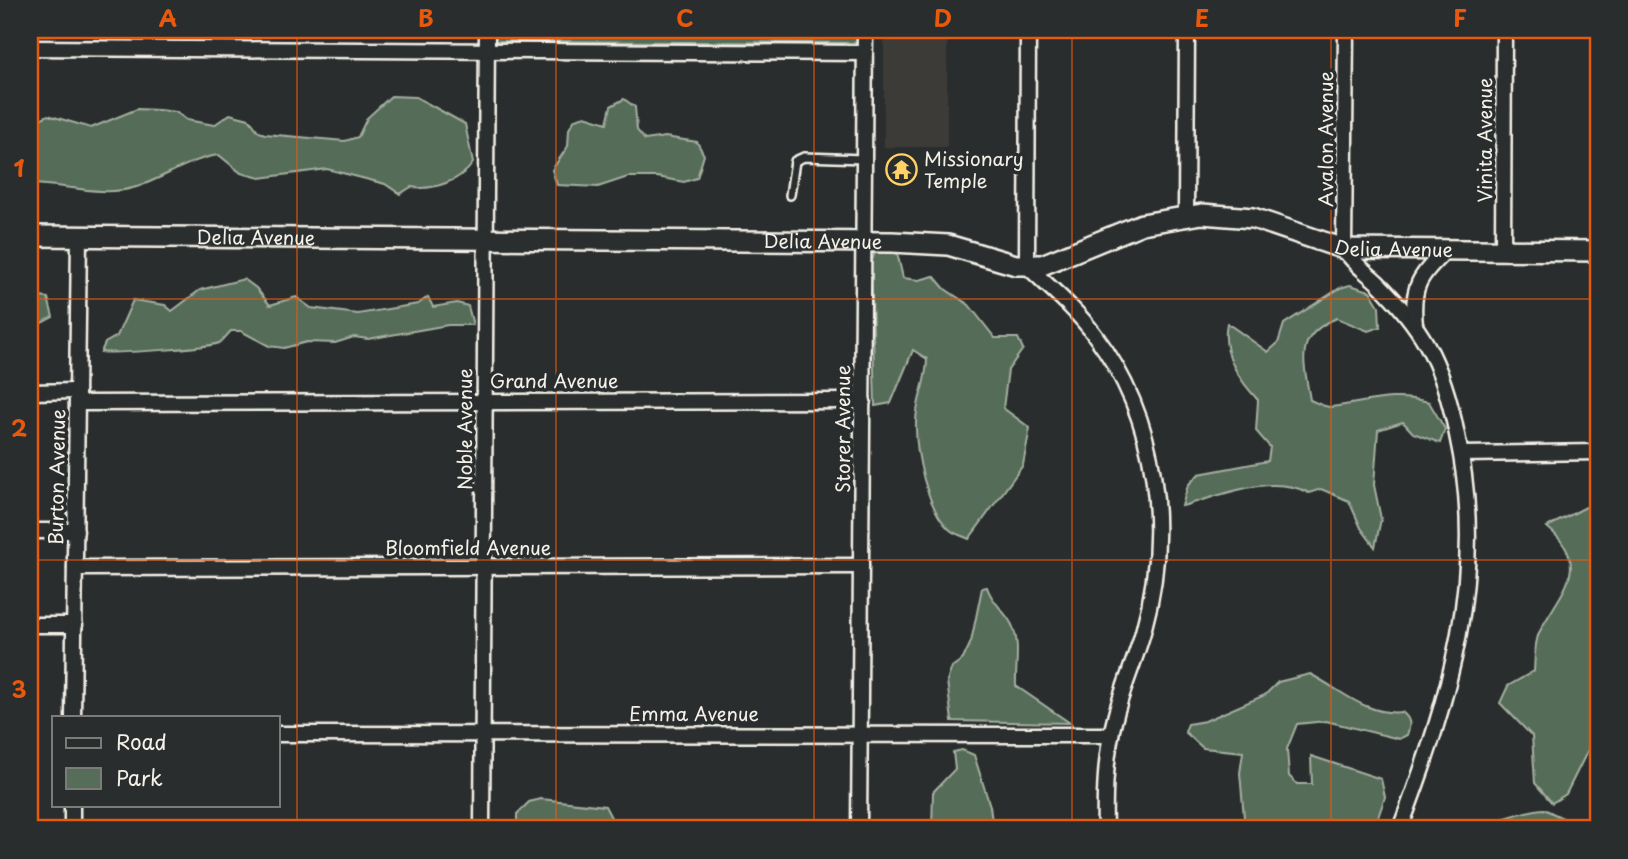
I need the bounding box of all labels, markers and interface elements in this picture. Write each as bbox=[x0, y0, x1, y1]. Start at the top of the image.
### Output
text: A bbox=[159, 0, 177, 35]
text: B bbox=[418, 0, 434, 35]
text: C bbox=[676, 0, 694, 35]
text: D bbox=[934, 0, 952, 35]
text: E bbox=[1195, 0, 1209, 35]
text: F bbox=[1453, 0, 1467, 35]
street label: Avalon Avenue bbox=[1311, 71, 1339, 207]
street label: Vinita Avenue bbox=[1470, 78, 1498, 202]
place label: Missionary Temple bbox=[924, 144, 1024, 194]
text: 1 bbox=[14, 150, 25, 185]
temple icon: Missionary Temple bbox=[884, 153, 918, 187]
street label: Delia Avenue bbox=[197, 222, 315, 251]
street label: Delia Avenue bbox=[764, 226, 882, 255]
street label: Delia Avenue bbox=[1331, 232, 1453, 263]
street label: Storer Avenue bbox=[828, 365, 856, 493]
street label: Grand Avenue bbox=[490, 366, 618, 394]
street label: Noble Avenue bbox=[450, 368, 478, 490]
street label: Burton Avenue bbox=[41, 409, 71, 545]
text: 2 bbox=[11, 410, 27, 445]
street label: Bloomfield Avenue bbox=[385, 533, 551, 561]
text: 3 bbox=[11, 671, 27, 706]
street label: Emma Avenue bbox=[629, 699, 759, 727]
legend bbox=[52, 716, 280, 806]
text: Road bbox=[116, 725, 167, 757]
text: Park bbox=[116, 761, 163, 793]

